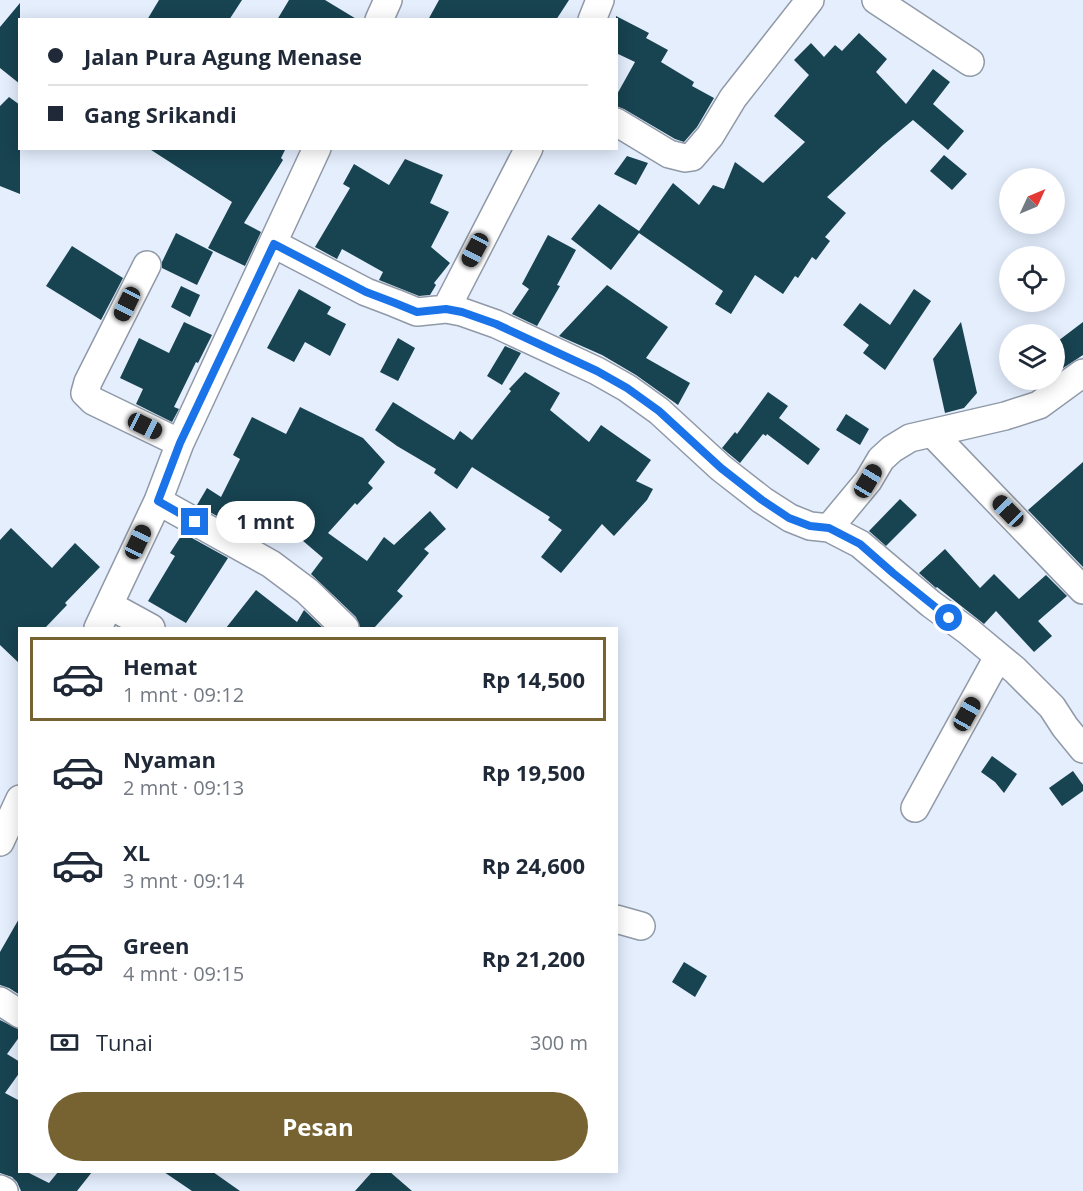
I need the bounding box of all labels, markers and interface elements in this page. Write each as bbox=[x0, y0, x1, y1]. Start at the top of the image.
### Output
text: Jalan Pura Agung Menase bbox=[84, 41, 362, 71]
text: Gang Srikandi bbox=[84, 99, 237, 129]
north arrow bbox=[999, 168, 1065, 234]
map controls bbox=[999, 168, 1065, 390]
car bbox=[459, 230, 491, 270]
button: locate bbox=[999, 246, 1065, 312]
car bbox=[111, 284, 143, 324]
button: layers bbox=[999, 324, 1065, 390]
car bbox=[125, 410, 165, 442]
car bbox=[851, 461, 885, 501]
car bbox=[989, 492, 1027, 530]
callout: 1 mnt bbox=[216, 501, 315, 543]
route end bbox=[181, 508, 208, 535]
text: 1 mnt bbox=[236, 508, 295, 535]
car bbox=[122, 522, 154, 562]
route start bbox=[935, 604, 962, 631]
text: Hemat bbox=[123, 651, 197, 681]
icon: car bbox=[51, 652, 105, 706]
text: Rp 14,500 bbox=[482, 664, 585, 694]
text: 1 mnt · 09:12 bbox=[123, 681, 244, 708]
car bbox=[950, 694, 984, 734]
text: Nyaman bbox=[123, 744, 216, 774]
icon: car bbox=[51, 745, 105, 799]
text: Rp 19,500 bbox=[482, 757, 585, 787]
text: 2 mnt · 09:13 bbox=[123, 774, 244, 801]
text: XL bbox=[123, 837, 150, 867]
icon: car bbox=[51, 838, 105, 892]
text: Rp 24,600 bbox=[482, 850, 585, 880]
text: 3 mnt · 09:14 bbox=[123, 867, 244, 894]
text: Green bbox=[123, 930, 189, 960]
icon: car bbox=[51, 931, 105, 985]
text: Rp 21,200 bbox=[482, 943, 585, 973]
text: 4 mnt · 09:15 bbox=[123, 960, 244, 987]
icon: cash bbox=[48, 1026, 81, 1059]
text: Tunai bbox=[96, 1027, 153, 1057]
text: 300 m bbox=[530, 1029, 588, 1056]
button: Pesan bbox=[48, 1092, 588, 1161]

